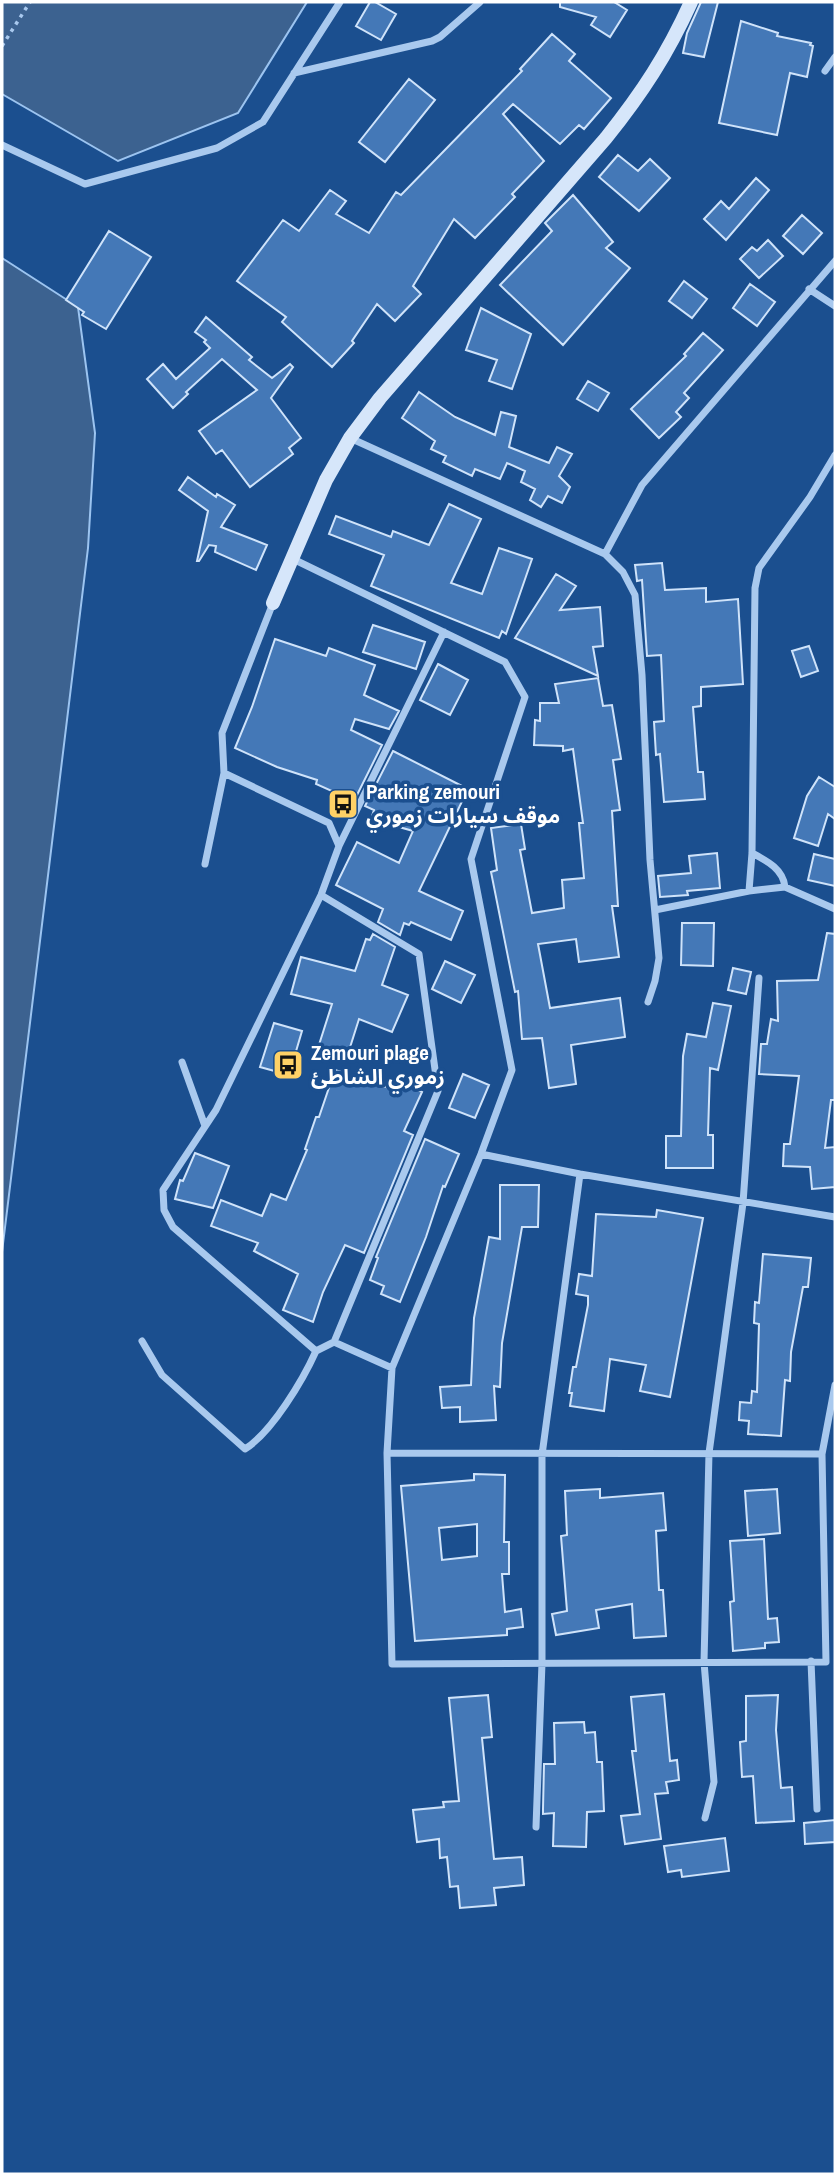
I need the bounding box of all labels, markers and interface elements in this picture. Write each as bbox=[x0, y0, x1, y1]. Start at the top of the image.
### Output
place label: Parking zemouri موقف سيارات زموري bbox=[366, 777, 560, 833]
bus stop icon: Parking zemouri موقف سيارات زموري bbox=[326, 787, 360, 821]
place label: Zemouri plage زموري الشاطئ bbox=[311, 1038, 445, 1094]
bus stop icon: Zemouri plage زموري الشاطئ bbox=[271, 1048, 305, 1082]

